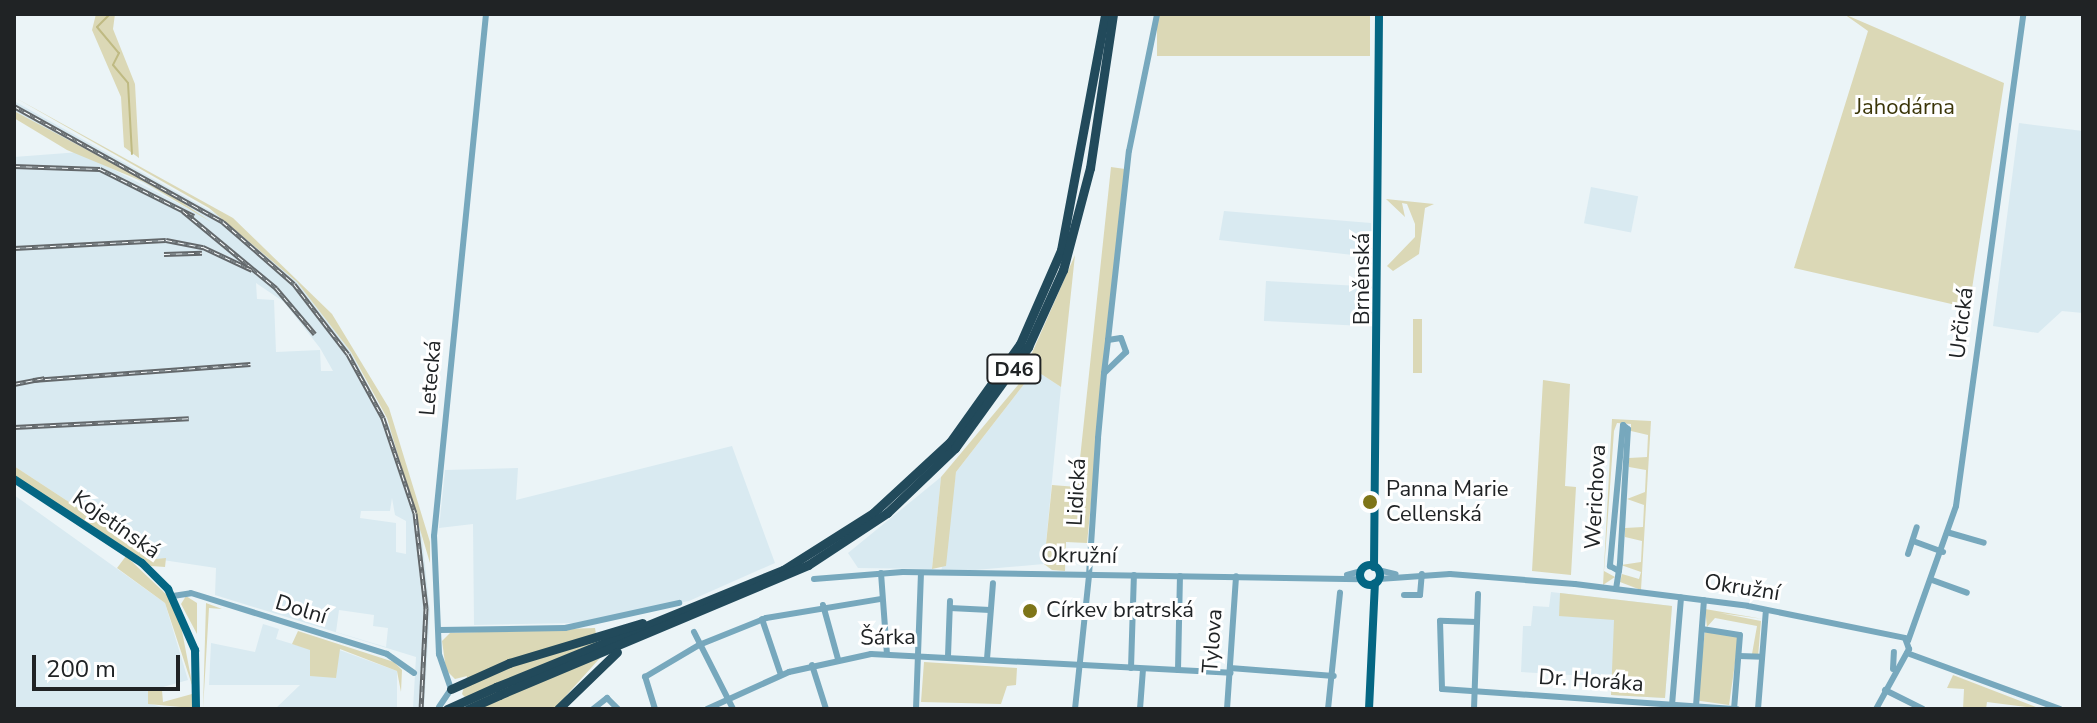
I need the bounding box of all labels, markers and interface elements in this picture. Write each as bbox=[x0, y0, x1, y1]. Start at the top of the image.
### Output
park label: Jahodárna bbox=[1855, 95, 1955, 121]
street label: Brněnská bbox=[1350, 233, 1376, 325]
street label: Určická bbox=[1945, 286, 1979, 360]
street label: Letecká bbox=[415, 339, 447, 417]
road number: D46 bbox=[986, 353, 1042, 385]
street label: Werichova bbox=[1580, 444, 1612, 550]
street label: Lidická bbox=[1062, 457, 1092, 527]
place label: Panna Marie Cellenská bbox=[1386, 476, 1509, 528]
street label: Kojetínská bbox=[67, 485, 165, 565]
marker: Panna Marie Cellenská bbox=[1361, 493, 1379, 511]
street label: Okružní bbox=[1041, 542, 1117, 570]
street label: Okružní bbox=[1702, 569, 1782, 607]
street label: Dolní bbox=[272, 590, 330, 630]
place label: Církev bratrská bbox=[1046, 598, 1194, 624]
marker: Církev bratrská bbox=[1021, 602, 1039, 620]
street label: Tylova bbox=[1198, 608, 1228, 674]
street label: Šárka bbox=[860, 624, 916, 652]
scale bar bbox=[36, 639, 184, 689]
text: 200 m bbox=[46, 653, 116, 685]
street label: Dr. Horáka bbox=[1538, 664, 1644, 698]

